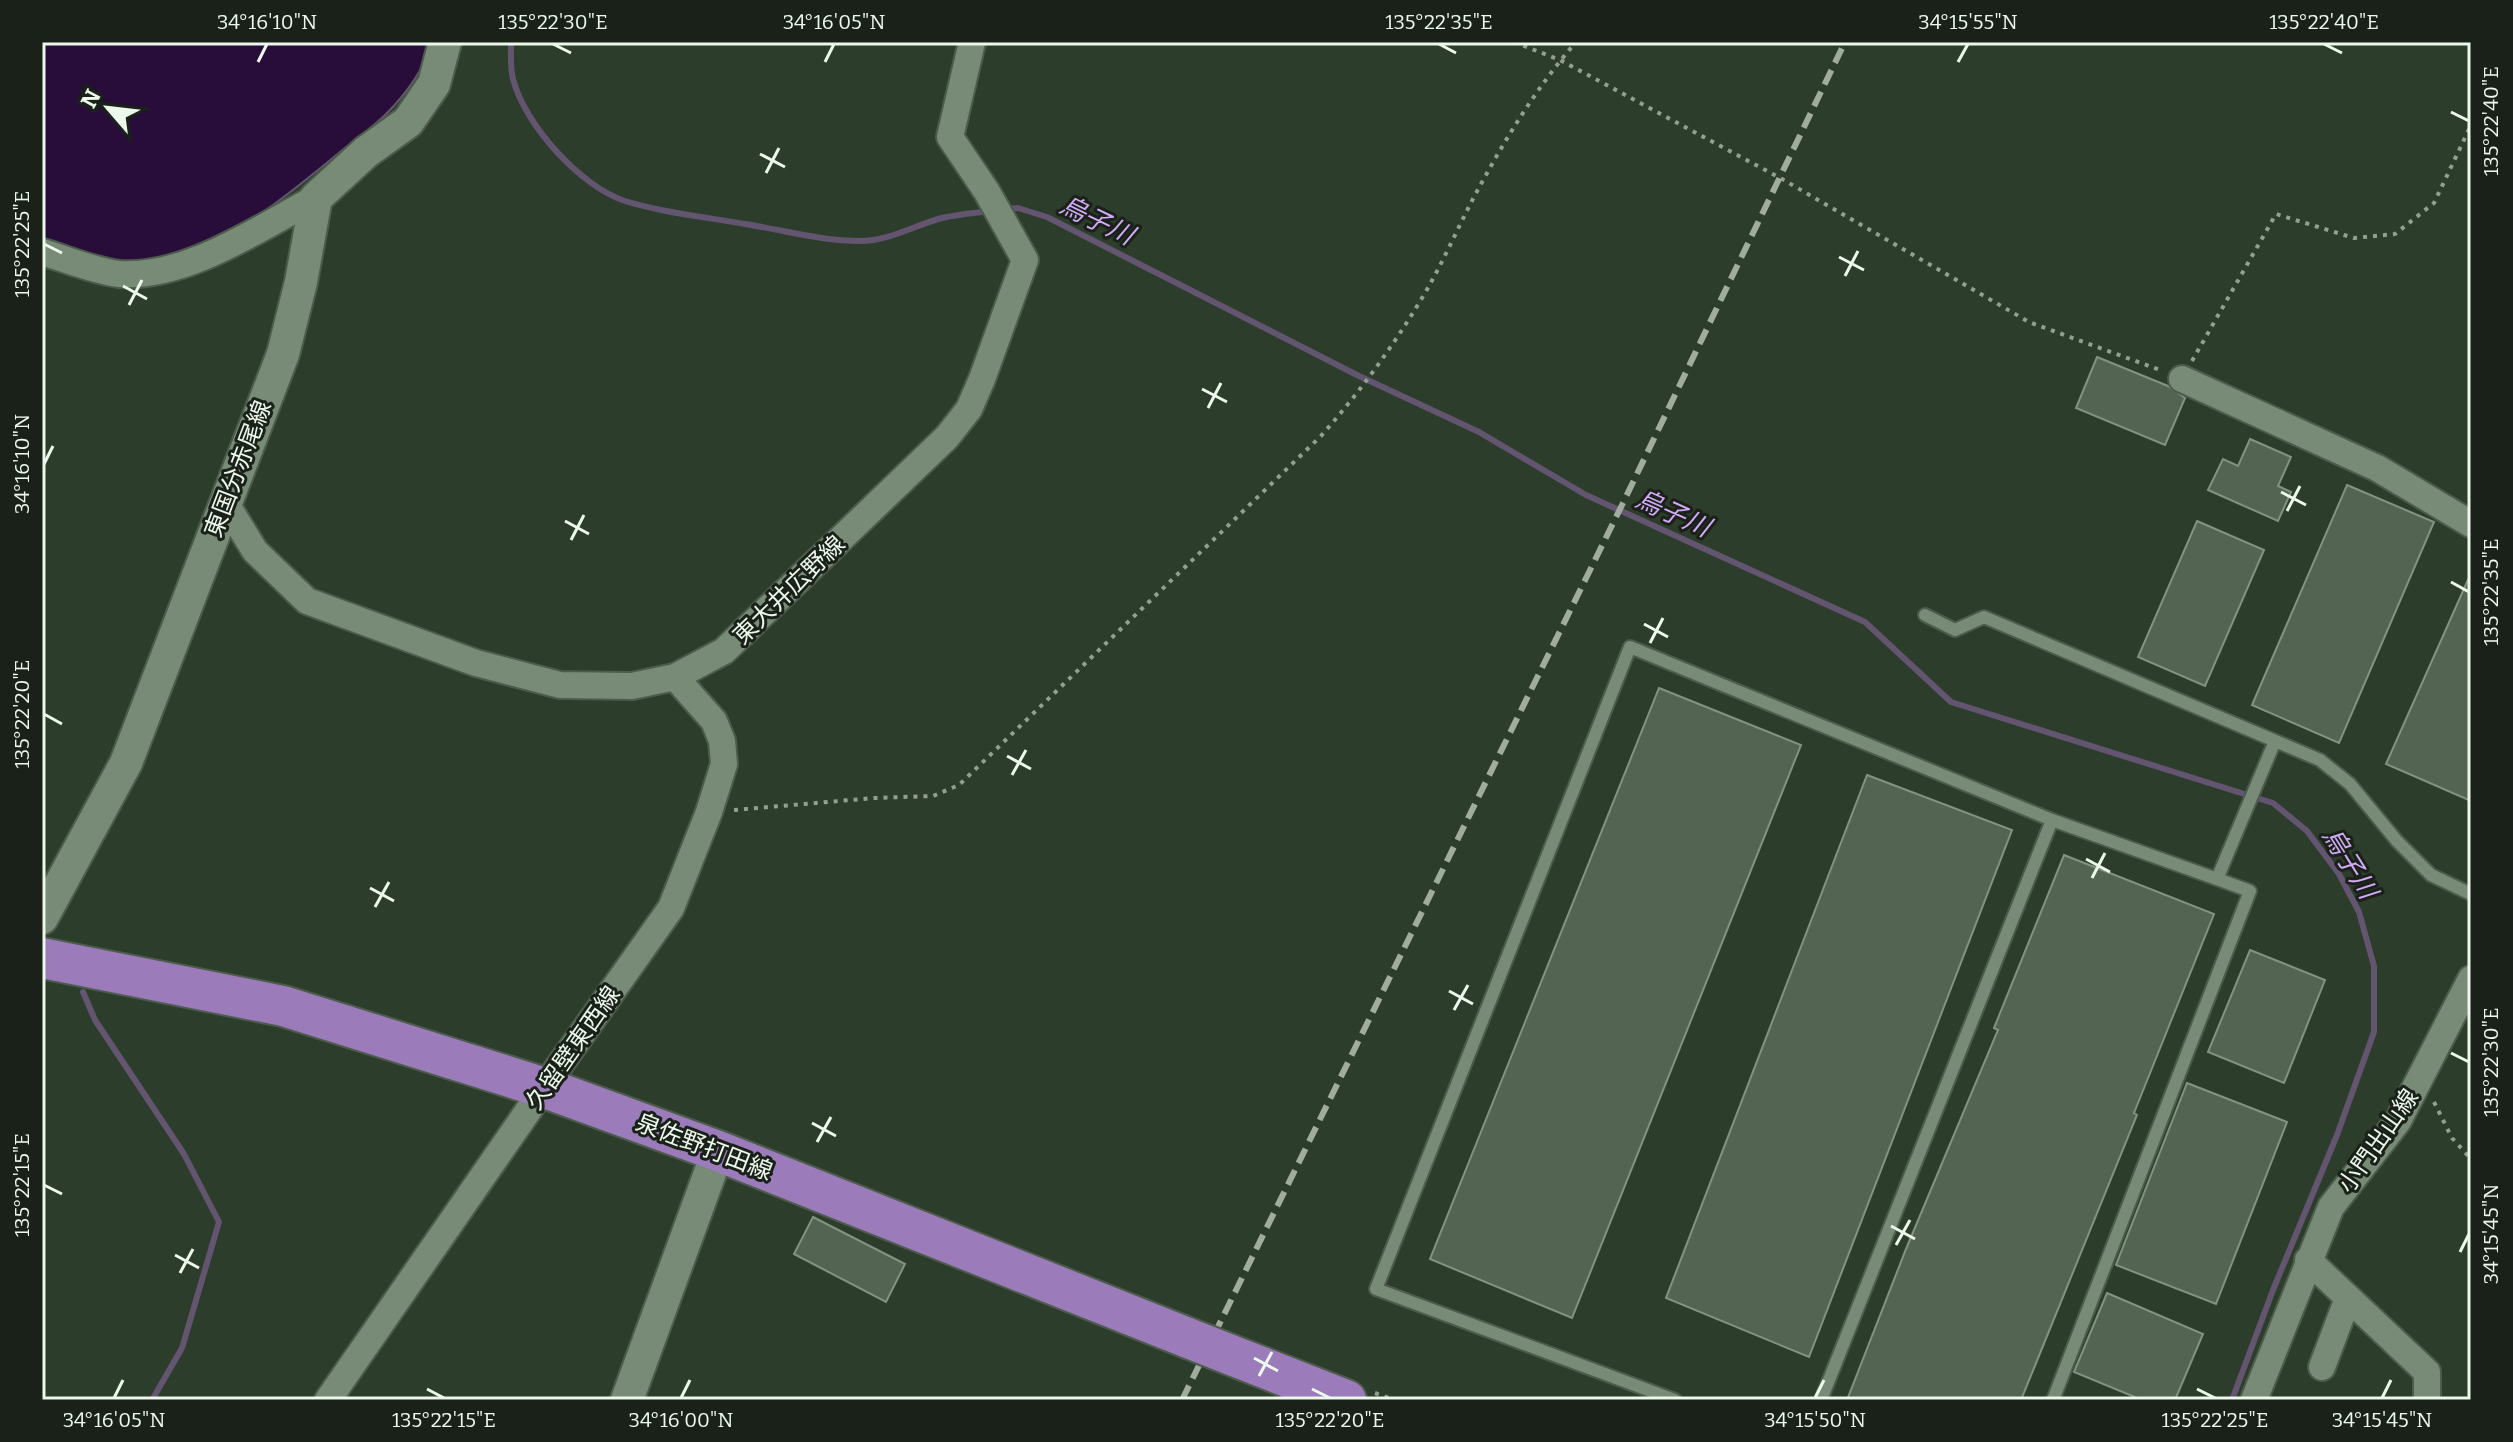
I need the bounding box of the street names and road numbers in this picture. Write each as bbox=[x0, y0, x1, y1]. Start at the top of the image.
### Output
street label: 東国分赤尾線 bbox=[199, 397, 277, 541]
street label: 東大井広野線 bbox=[727, 530, 851, 650]
street label: 久留壁東西線 bbox=[520, 981, 626, 1115]
street label: 小門出山線 bbox=[2332, 1084, 2424, 1198]
street label: 泉佐野打田線 bbox=[632, 1108, 776, 1186]

